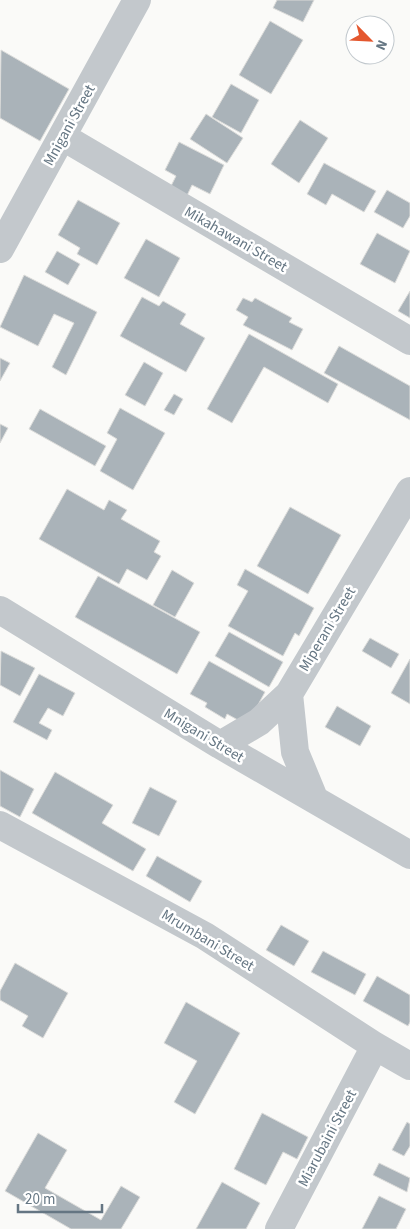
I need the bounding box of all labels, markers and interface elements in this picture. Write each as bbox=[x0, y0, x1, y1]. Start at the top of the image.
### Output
north arrow bbox=[345, 15, 395, 65]
text: N bbox=[370, 37, 392, 53]
street label: Mnigani Street bbox=[38, 81, 100, 170]
street label: Mikahawani Street bbox=[180, 201, 291, 277]
street label: Miperani Street bbox=[294, 583, 361, 675]
street label: Mnigani Street bbox=[160, 703, 248, 768]
street label: Mrumbani Street bbox=[157, 904, 258, 976]
street label: Miarubaini Street bbox=[293, 1086, 362, 1191]
scale bar bbox=[18, 1182, 101, 1214]
text: 20 m bbox=[25, 1189, 55, 1210]

